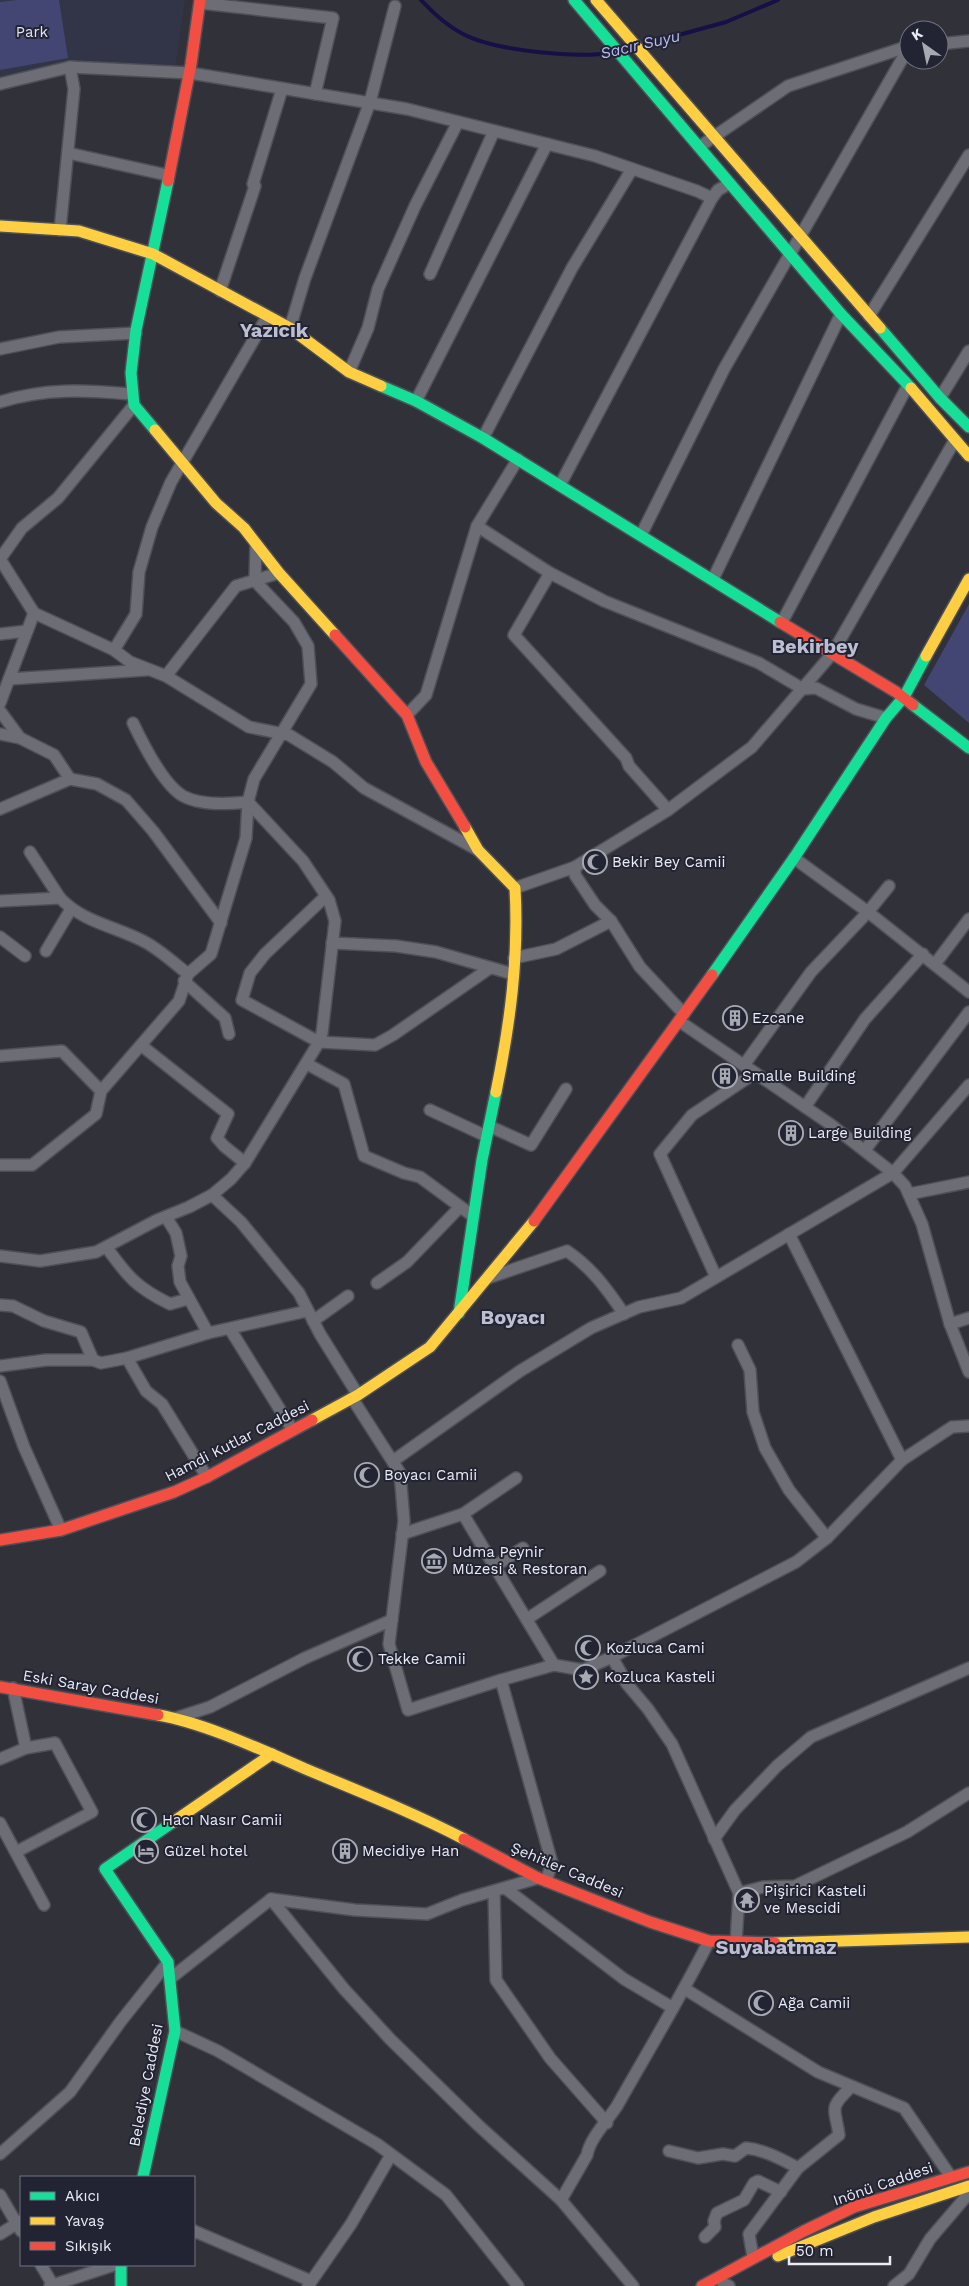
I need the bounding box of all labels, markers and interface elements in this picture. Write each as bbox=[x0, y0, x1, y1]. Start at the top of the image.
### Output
north arrow bbox=[899, 20, 949, 70]
park label: Park bbox=[16, 23, 49, 41]
text: K bbox=[908, 25, 926, 43]
water label: Sacır Suyu bbox=[598, 26, 682, 63]
district label: Yazıcık bbox=[240, 318, 309, 342]
district label: Bekirbey bbox=[771, 634, 859, 658]
mosque icon: Bekir Bey Camii bbox=[582, 849, 608, 875]
place label: Bekir Bey Camii bbox=[612, 853, 725, 871]
building icon: Ezcane bbox=[722, 1005, 748, 1031]
place label: Ezcane bbox=[752, 1009, 804, 1027]
building icon: Smalle Building bbox=[712, 1063, 738, 1089]
place label: Smalle Building bbox=[742, 1067, 856, 1085]
building icon: Large Building bbox=[778, 1120, 804, 1146]
place label: Large Building bbox=[808, 1124, 911, 1142]
district label: Boyacı bbox=[481, 1305, 545, 1329]
street label: Hamdi Kutlar Caddesi bbox=[162, 1397, 312, 1485]
mosque icon: Boyacı Camii bbox=[354, 1462, 380, 1488]
place label: Boyacı Camii bbox=[384, 1466, 477, 1484]
place label: Udma Peynir Müzesi & Restoran bbox=[452, 1543, 587, 1578]
museum icon: Udma Peynir Müzesi & Restoran bbox=[421, 1548, 447, 1574]
mosque icon: Kozluca Cami bbox=[575, 1635, 601, 1661]
place label: Kozluca Cami bbox=[606, 1639, 705, 1657]
mosque icon: Tekke Camii bbox=[347, 1646, 373, 1672]
place label: Tekke Camii bbox=[378, 1650, 466, 1668]
place icon: Kozluca Kasteli bbox=[573, 1664, 599, 1690]
street label: Eski Saray Caddesi bbox=[22, 1666, 160, 1708]
place label: Kozluca Kasteli bbox=[604, 1668, 715, 1686]
mosque icon: Hacı Nasır Camii bbox=[131, 1807, 157, 1833]
place label: Hacı Nasır Camii bbox=[162, 1811, 282, 1829]
hotel icon: Güzel hotel bbox=[133, 1838, 159, 1864]
building icon: Mecidiye Han bbox=[332, 1838, 358, 1864]
street label: Şehitler Caddesi bbox=[508, 1838, 626, 1902]
place label: Güzel hotel bbox=[164, 1842, 248, 1860]
place label: Mecidiye Han bbox=[362, 1842, 459, 1860]
place label: Pişirici Kasteli ve Mescidi bbox=[764, 1882, 866, 1917]
temple icon: Pişirici Kasteli ve Mescidi bbox=[734, 1887, 760, 1913]
district label: Suyabatmaz bbox=[716, 1935, 836, 1959]
mosque icon: Ağa Camii bbox=[748, 1990, 774, 2016]
place label: Ağa Camii bbox=[778, 1994, 850, 2012]
street label: Belediye Caddesi bbox=[125, 2022, 167, 2148]
street label: Inönü Caddesi bbox=[831, 2158, 935, 2210]
legend bbox=[20, 2176, 195, 2266]
text: Akıcı bbox=[65, 2187, 100, 2205]
text: Yavaş bbox=[65, 2212, 105, 2230]
scale bar bbox=[789, 2234, 890, 2266]
text: Sıkışık bbox=[65, 2237, 112, 2255]
text: 50 m bbox=[796, 2242, 833, 2260]

